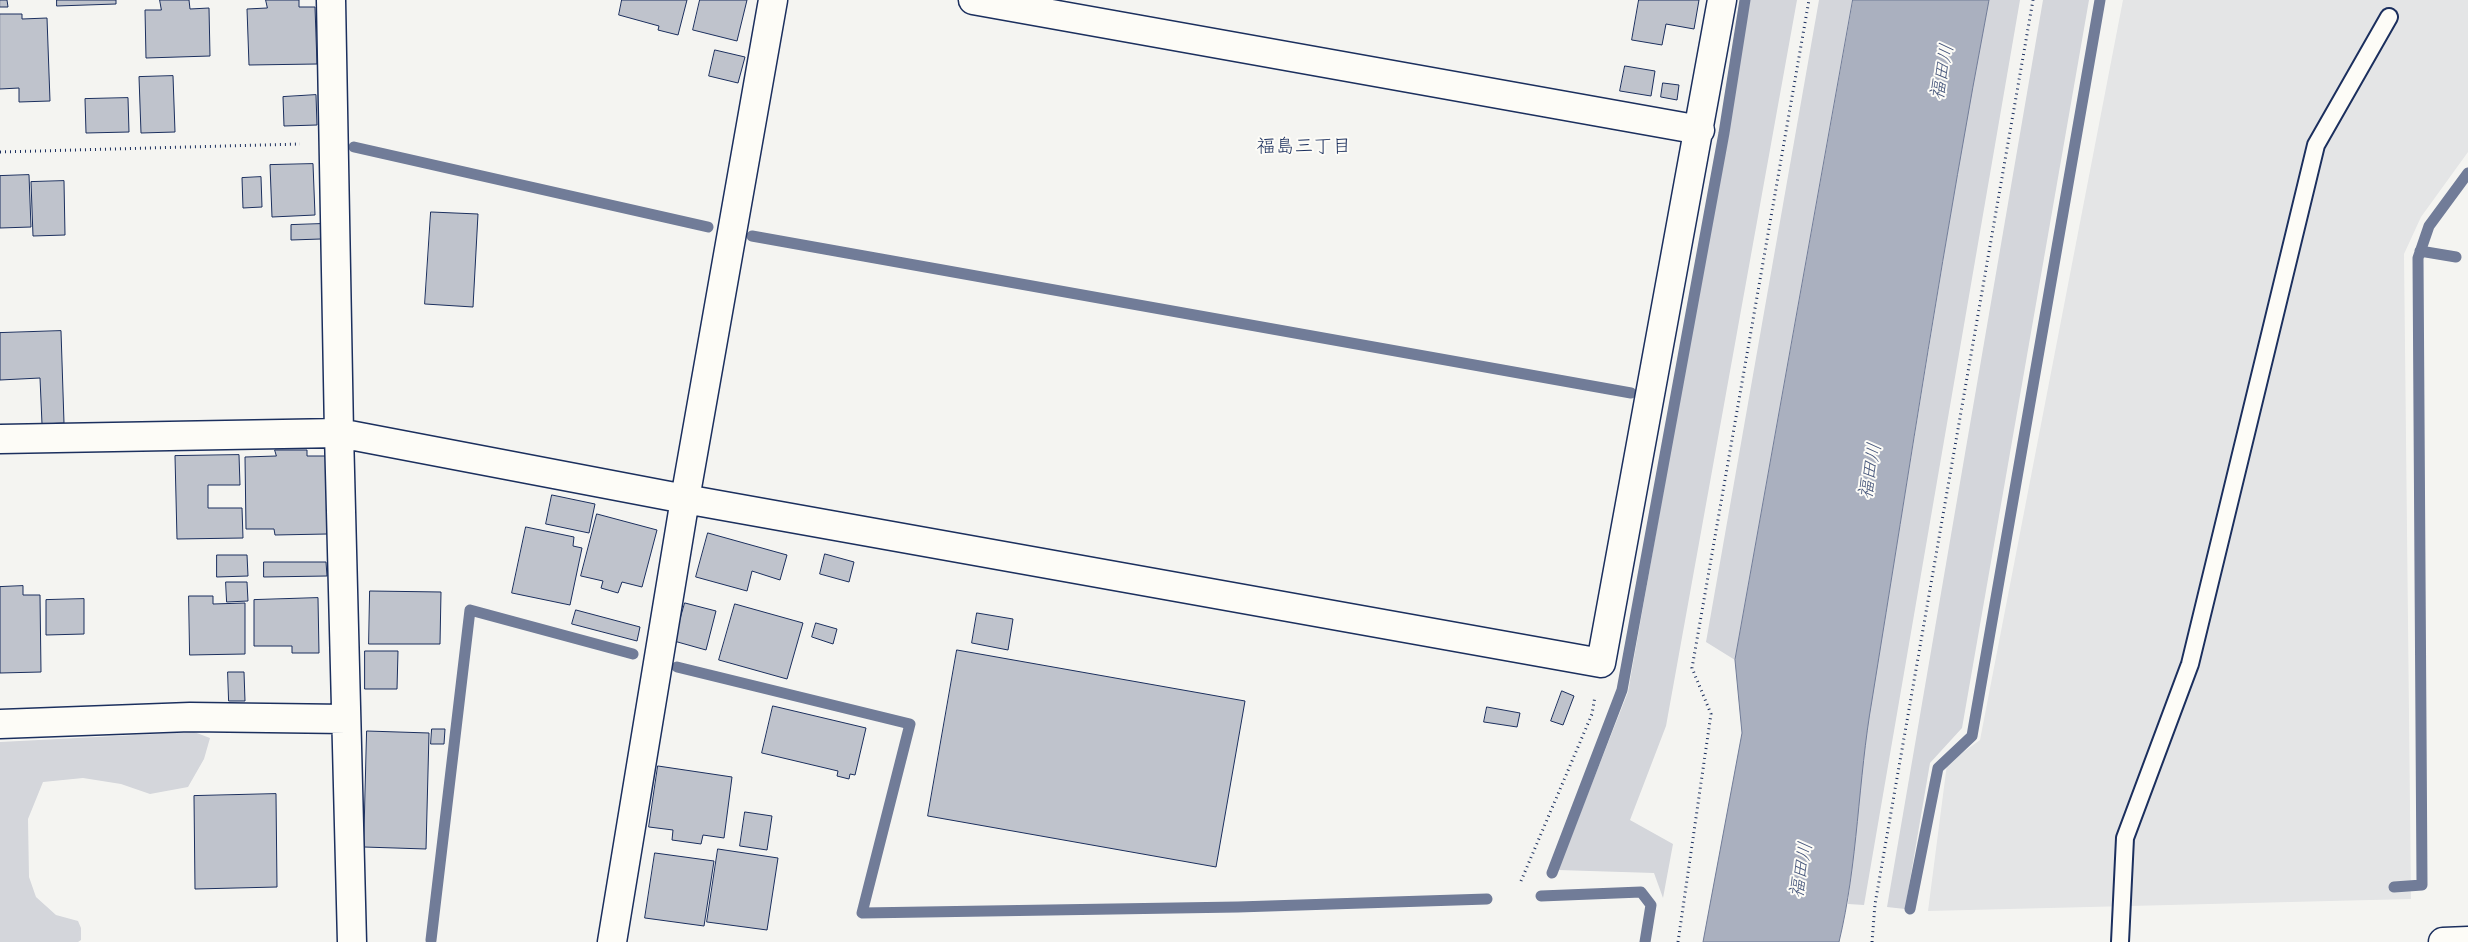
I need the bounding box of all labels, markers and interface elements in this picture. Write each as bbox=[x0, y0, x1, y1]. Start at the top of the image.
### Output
water label: 福田川 bbox=[1925, 42, 1959, 102]
district label: 福島三丁目 bbox=[1257, 135, 1351, 157]
water label: 福田川 bbox=[1854, 441, 1886, 501]
water label: 福田川 bbox=[1785, 840, 1817, 900]

